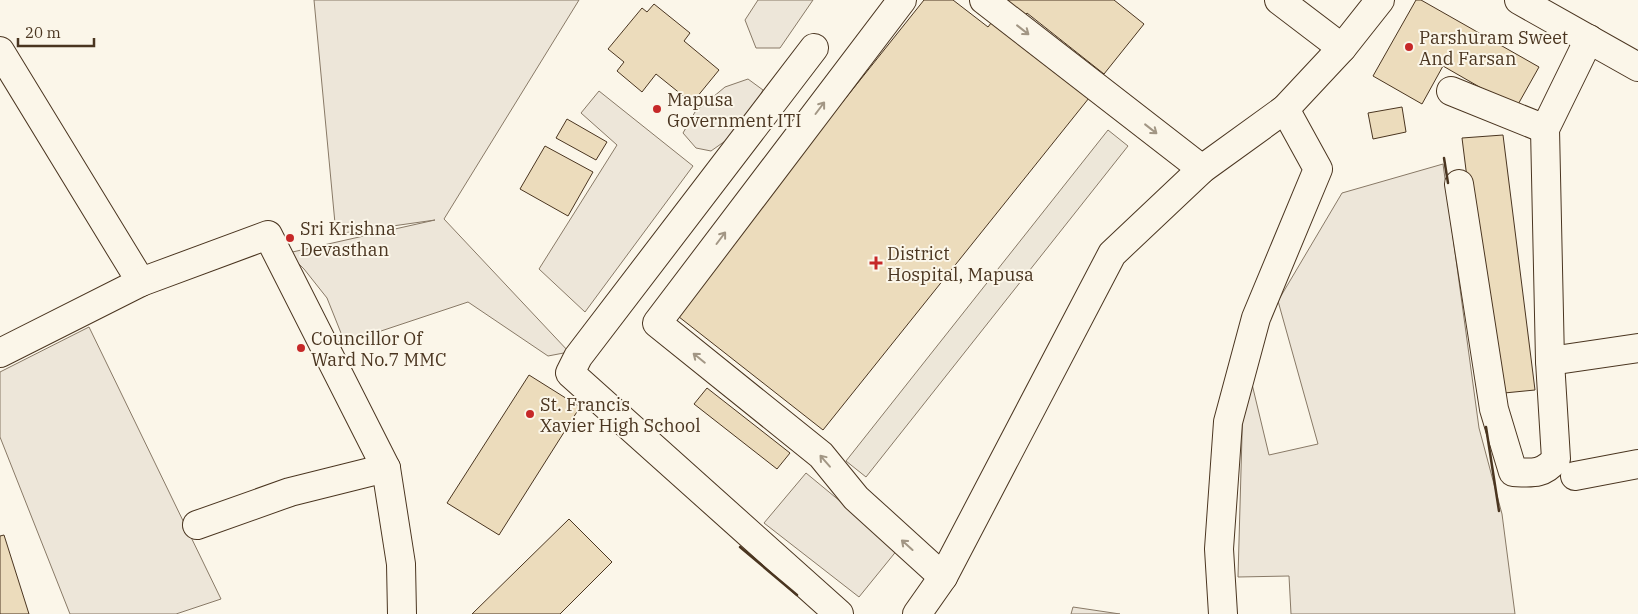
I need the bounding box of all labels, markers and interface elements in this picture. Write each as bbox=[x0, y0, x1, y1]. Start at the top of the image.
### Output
scale bar bbox=[18, 15, 94, 47]
text: 20 m bbox=[25, 23, 61, 42]
one-way arrow bbox=[1016, 25, 1030, 35]
place label: Parshuram Sweet And Farsan bbox=[1419, 26, 1568, 70]
marker: Parshuram Sweet And Farsan bbox=[1403, 41, 1415, 53]
place label: Mapusa Government ITI bbox=[667, 88, 802, 132]
one-way arrow bbox=[814, 102, 825, 115]
marker: Mapusa Government ITI bbox=[651, 103, 663, 115]
one-way arrow bbox=[1144, 124, 1157, 135]
place label: Sri Krishna Devasthan bbox=[300, 217, 396, 261]
marker: Sri Krishna Devasthan bbox=[284, 232, 296, 244]
one-way arrow bbox=[716, 232, 727, 245]
place label: District Hospital, Mapusa bbox=[887, 242, 1034, 286]
marker: District Hospital, Mapusa bbox=[869, 256, 883, 270]
place label: Councillor Of Ward No.7 MMC bbox=[311, 327, 447, 371]
marker: Councillor Of Ward No.7 MMC bbox=[295, 342, 307, 354]
one-way arrow bbox=[693, 352, 706, 363]
place label: St. Francis Xavier High School bbox=[540, 393, 701, 437]
marker: St. Francis Xavier High School bbox=[524, 408, 536, 420]
one-way arrow bbox=[819, 454, 831, 467]
one-way arrow bbox=[901, 539, 914, 551]

